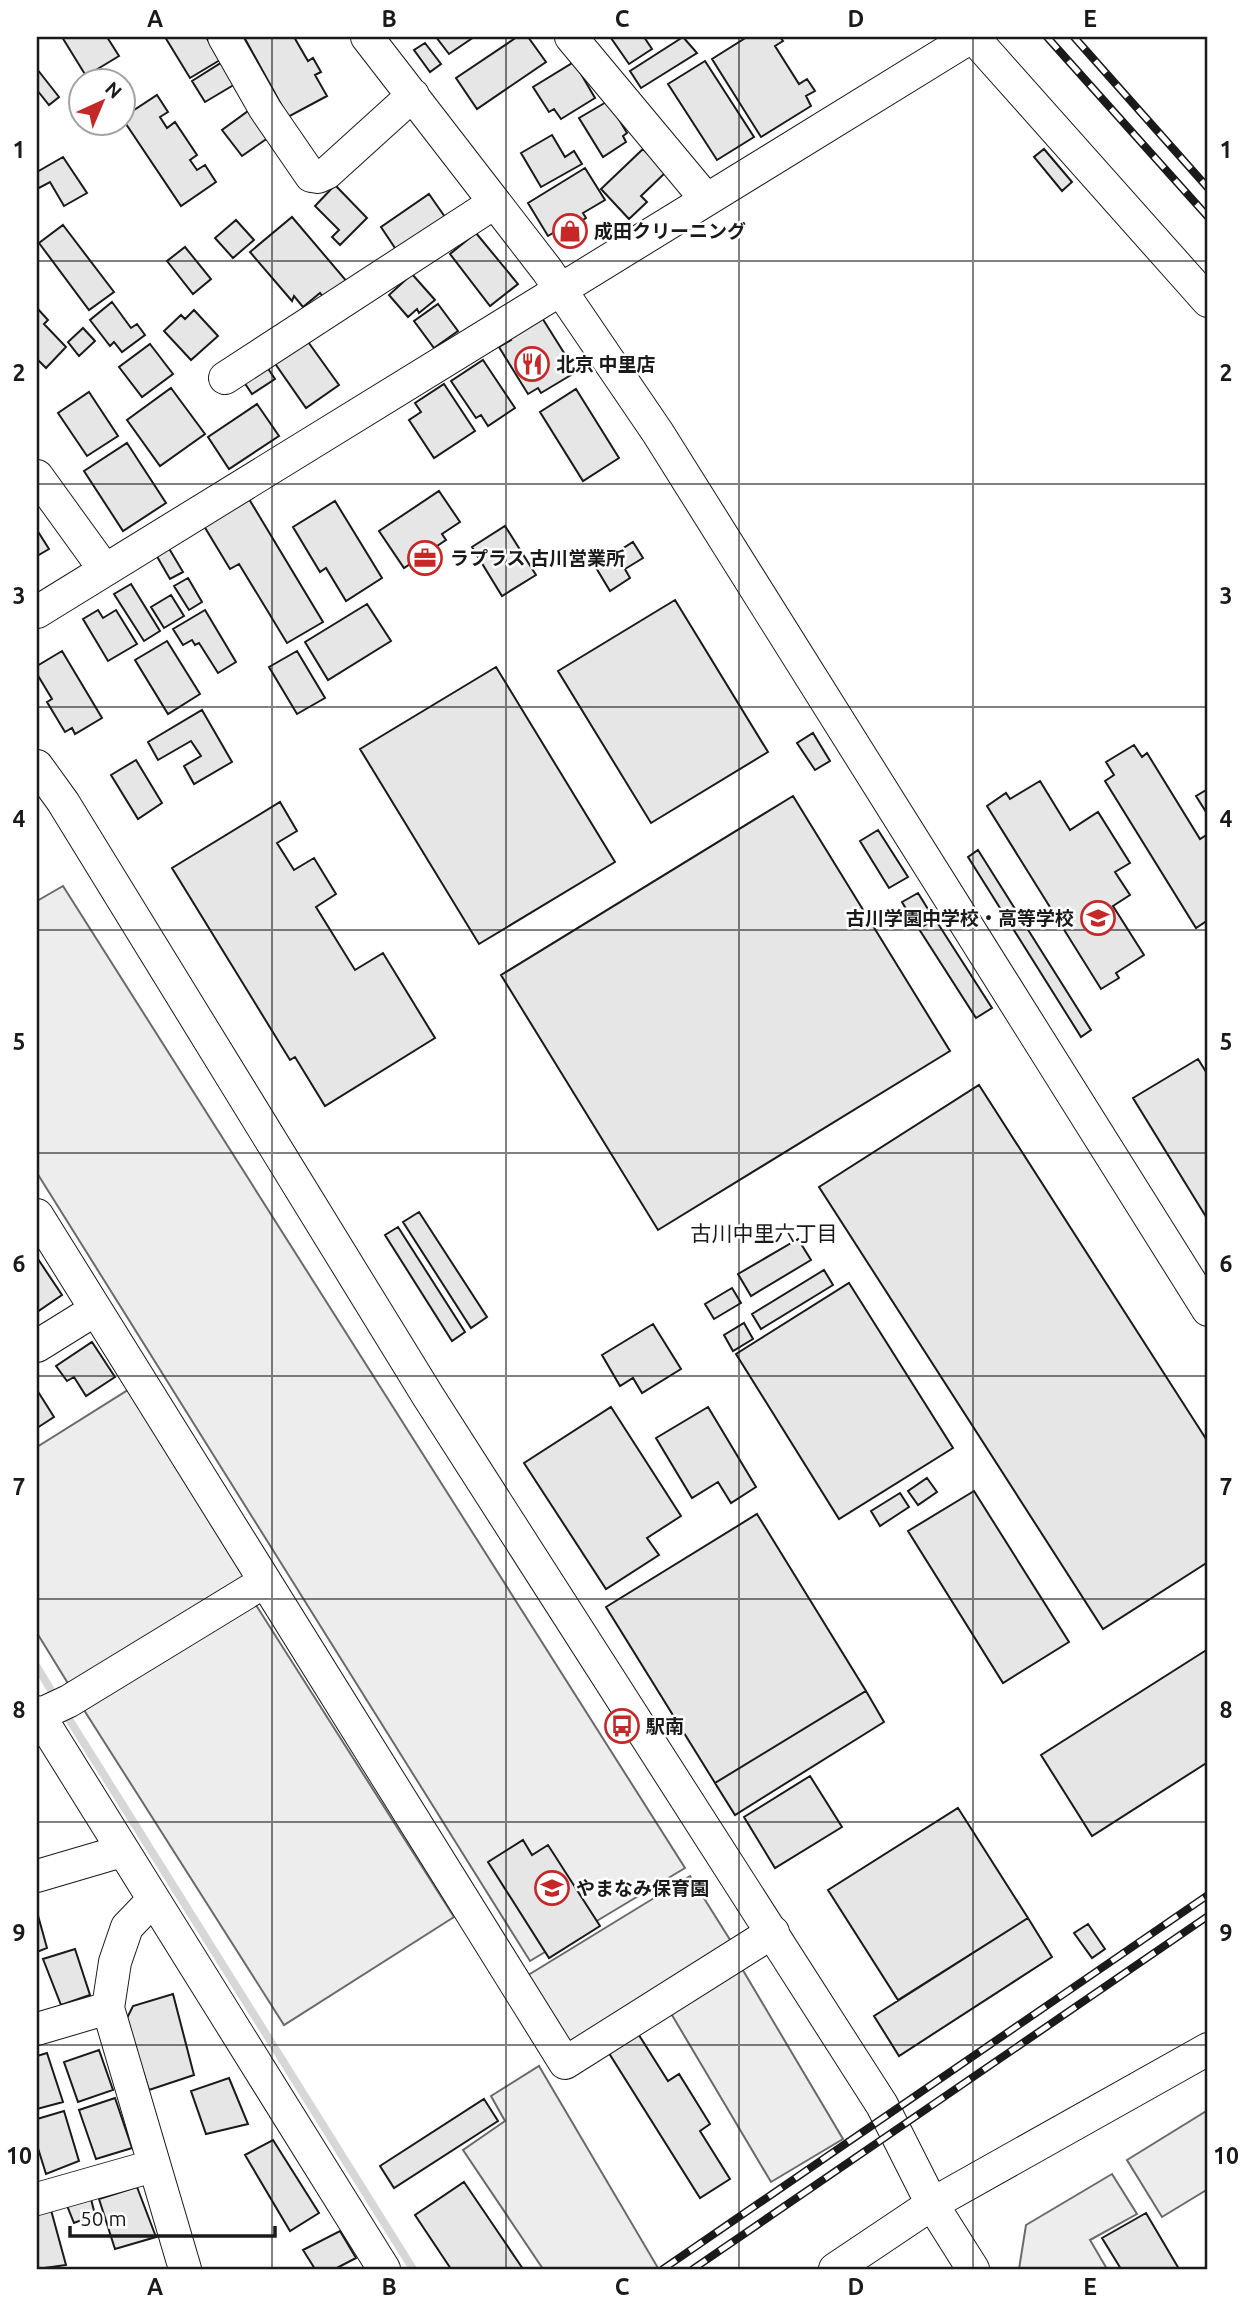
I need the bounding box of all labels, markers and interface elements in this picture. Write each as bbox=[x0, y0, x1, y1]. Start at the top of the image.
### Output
text: A bbox=[147, 6, 163, 31]
text: B bbox=[381, 6, 397, 31]
text: C bbox=[615, 6, 630, 31]
text: D bbox=[848, 6, 864, 31]
text: E bbox=[1083, 6, 1097, 31]
north arrow bbox=[66, 66, 136, 136]
text: N bbox=[101, 77, 127, 103]
text: 1 bbox=[13, 137, 25, 162]
text: 1 bbox=[1220, 137, 1232, 162]
shop icon: 成田クリーニング bbox=[551, 212, 589, 250]
place label: 成田クリーニング bbox=[594, 220, 746, 242]
restaurant icon: 北京 中里店 bbox=[513, 345, 551, 383]
place label: 北京 中里店 bbox=[556, 353, 656, 375]
text: 2 bbox=[13, 360, 25, 385]
text: 2 bbox=[1220, 360, 1232, 385]
office icon: ラプラス 古川営業所 bbox=[406, 539, 444, 577]
place label: ラプラス 古川営業所 bbox=[450, 547, 625, 569]
text: 3 bbox=[13, 583, 25, 608]
text: 3 bbox=[1220, 583, 1232, 608]
text: 4 bbox=[13, 806, 26, 831]
text: 4 bbox=[1220, 806, 1233, 831]
school or university icon: 古川学園中学校・高等学校 bbox=[1079, 899, 1117, 937]
place label: 古川学園中学校・高等学校 bbox=[846, 907, 1074, 929]
text: 5 bbox=[13, 1029, 25, 1054]
text: 5 bbox=[1220, 1029, 1232, 1054]
district label: 古川中里六丁目 bbox=[691, 1221, 838, 1245]
text: 6 bbox=[13, 1251, 26, 1276]
text: 6 bbox=[1220, 1251, 1233, 1276]
text: 7 bbox=[13, 1474, 25, 1499]
text: 7 bbox=[1220, 1474, 1232, 1499]
text: 8 bbox=[13, 1697, 25, 1722]
text: 8 bbox=[1220, 1697, 1232, 1722]
bus stop icon: 駅南 bbox=[603, 1707, 641, 1745]
place label: 駅南 bbox=[646, 1715, 684, 1737]
school or university icon: やまなみ保育園 bbox=[533, 1869, 571, 1907]
place label: やまなみ保育園 bbox=[576, 1877, 709, 1899]
text: 9 bbox=[13, 1920, 25, 1945]
text: 9 bbox=[1220, 1920, 1232, 1945]
text: 10 bbox=[6, 2143, 32, 2168]
text: 10 bbox=[1213, 2143, 1239, 2168]
scale bar bbox=[70, 2194, 275, 2238]
text: 50 m bbox=[80, 2206, 127, 2230]
text: A bbox=[147, 2274, 163, 2299]
text: B bbox=[381, 2274, 397, 2299]
text: C bbox=[615, 2274, 630, 2299]
text: D bbox=[848, 2274, 864, 2299]
text: E bbox=[1083, 2274, 1097, 2299]

